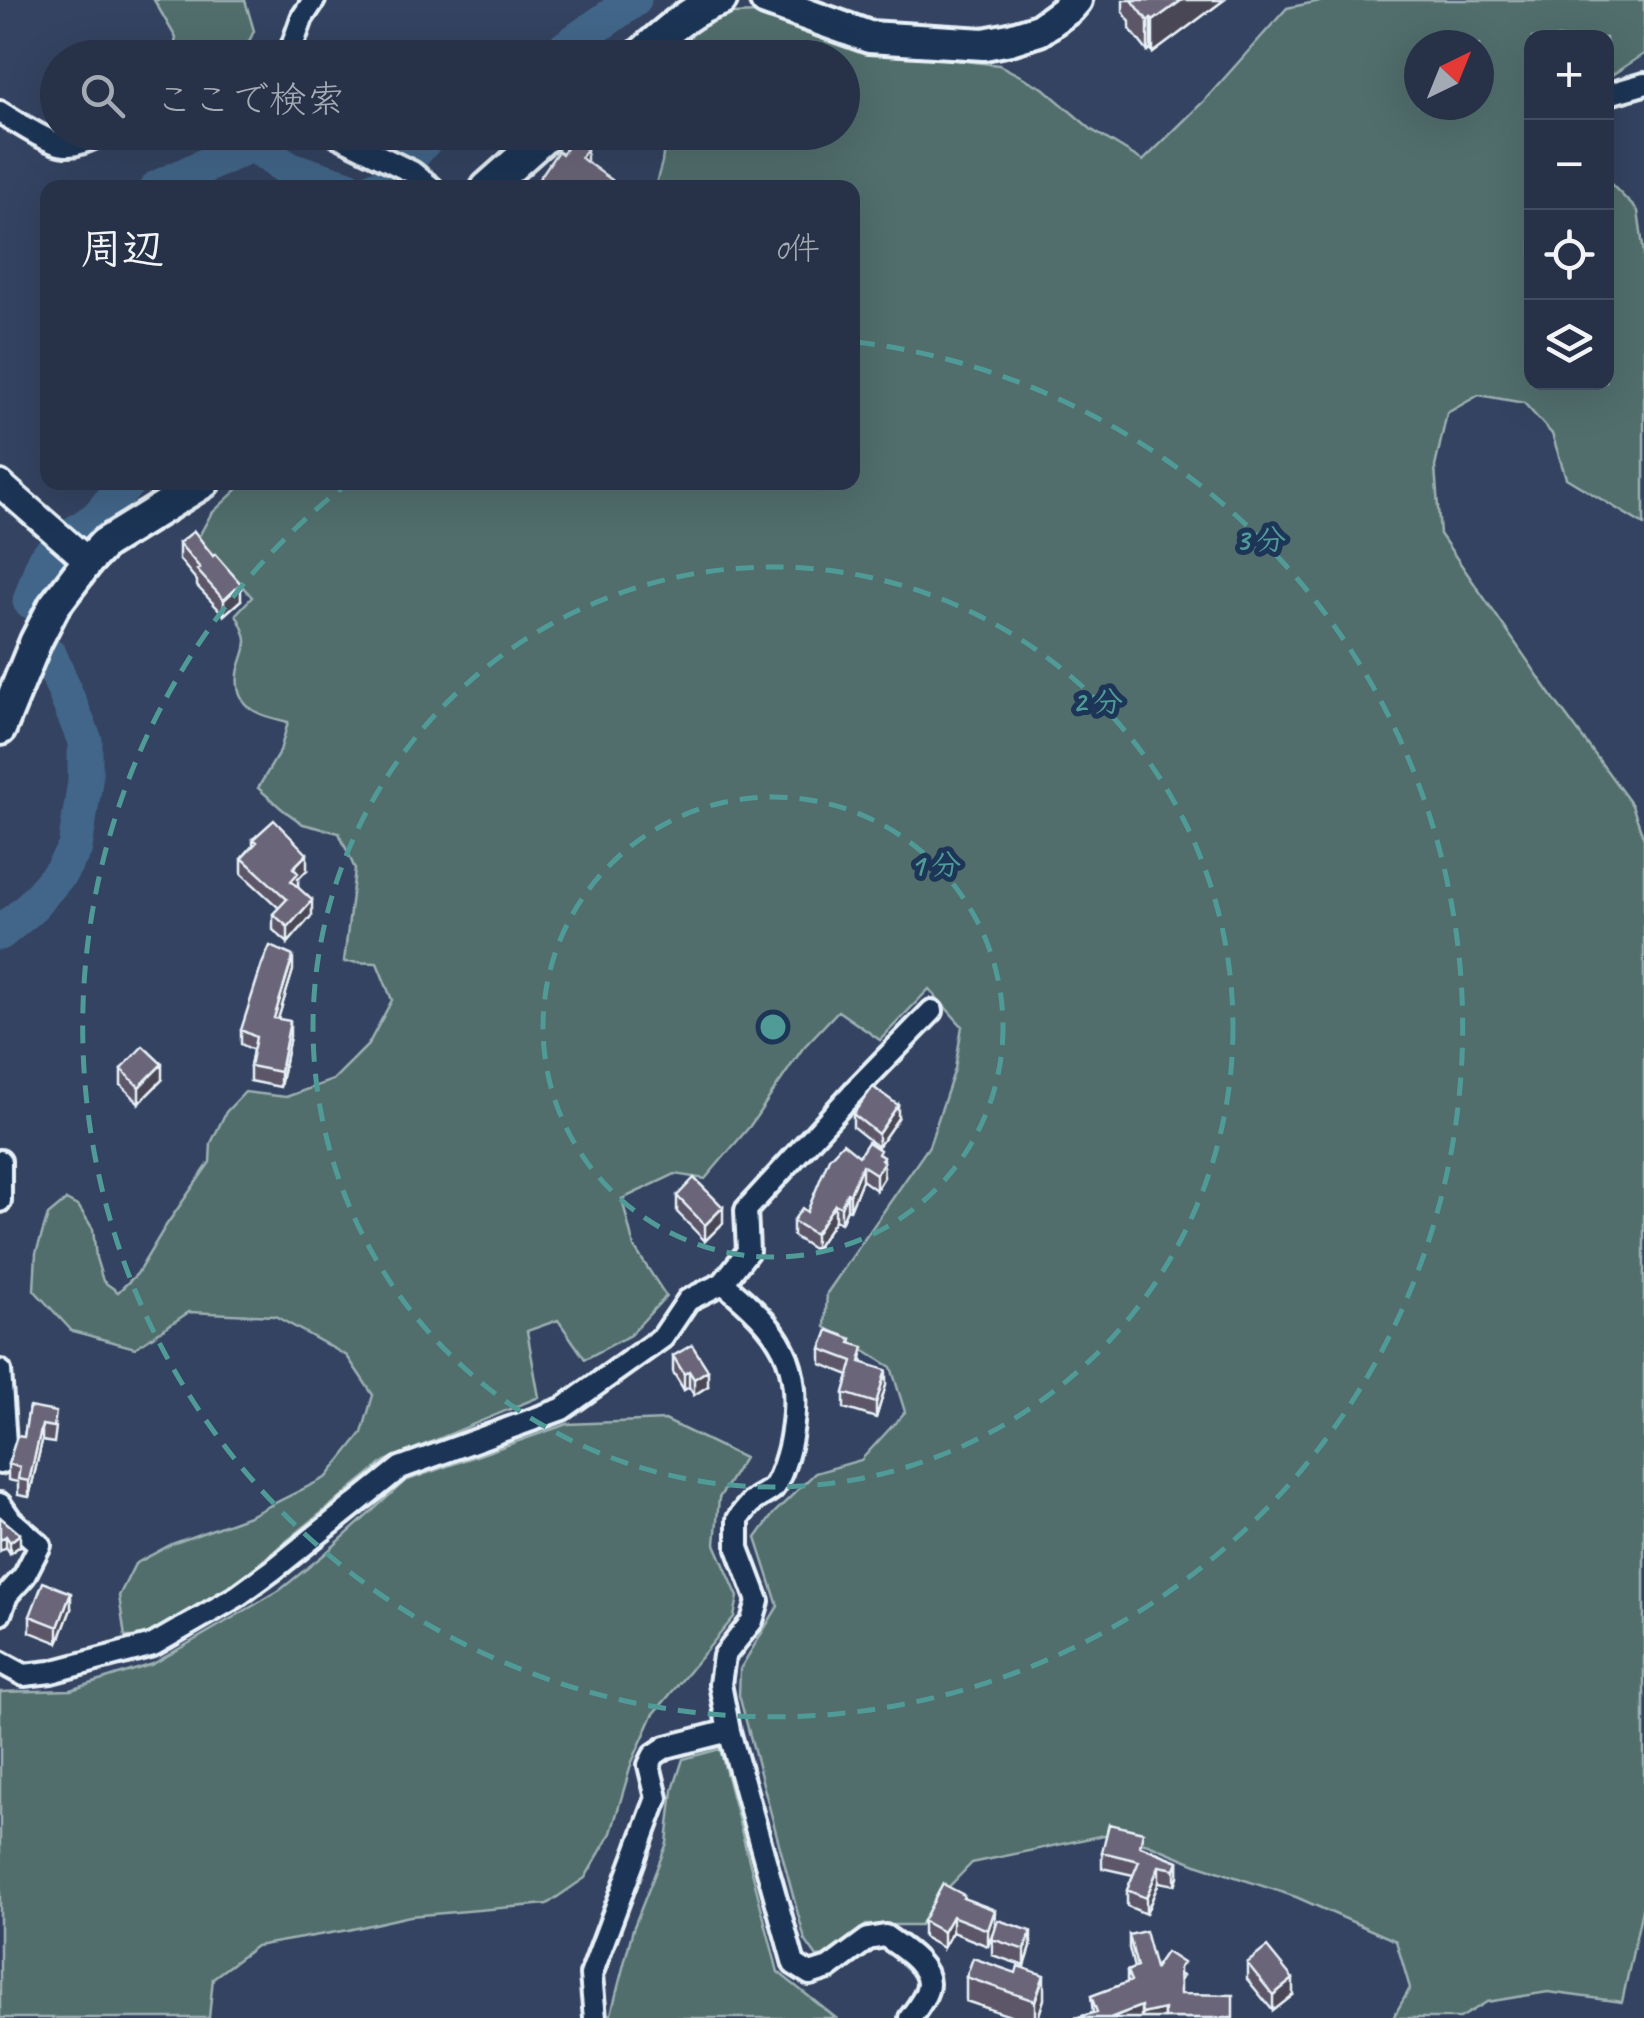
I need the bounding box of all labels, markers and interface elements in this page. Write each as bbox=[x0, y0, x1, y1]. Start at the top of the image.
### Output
north arrow bbox=[1404, 30, 1494, 120]
map controls bbox=[1524, 30, 1614, 390]
button: + bbox=[1524, 30, 1614, 120]
search box bbox=[40, 40, 860, 150]
icon: search bbox=[75, 68, 130, 123]
text: ここで検索 bbox=[155, 76, 345, 123]
button: − bbox=[1524, 120, 1614, 210]
button: locate bbox=[1524, 210, 1614, 300]
text: 周辺 bbox=[80, 223, 164, 276]
text: 0件 bbox=[774, 228, 820, 269]
button: layers bbox=[1524, 300, 1614, 390]
text: 3 分 bbox=[1236, 521, 1286, 559]
text: 2 分 bbox=[1073, 683, 1123, 721]
text: 1 分 bbox=[911, 846, 961, 884]
centre of rings bbox=[755, 1009, 791, 1045]

